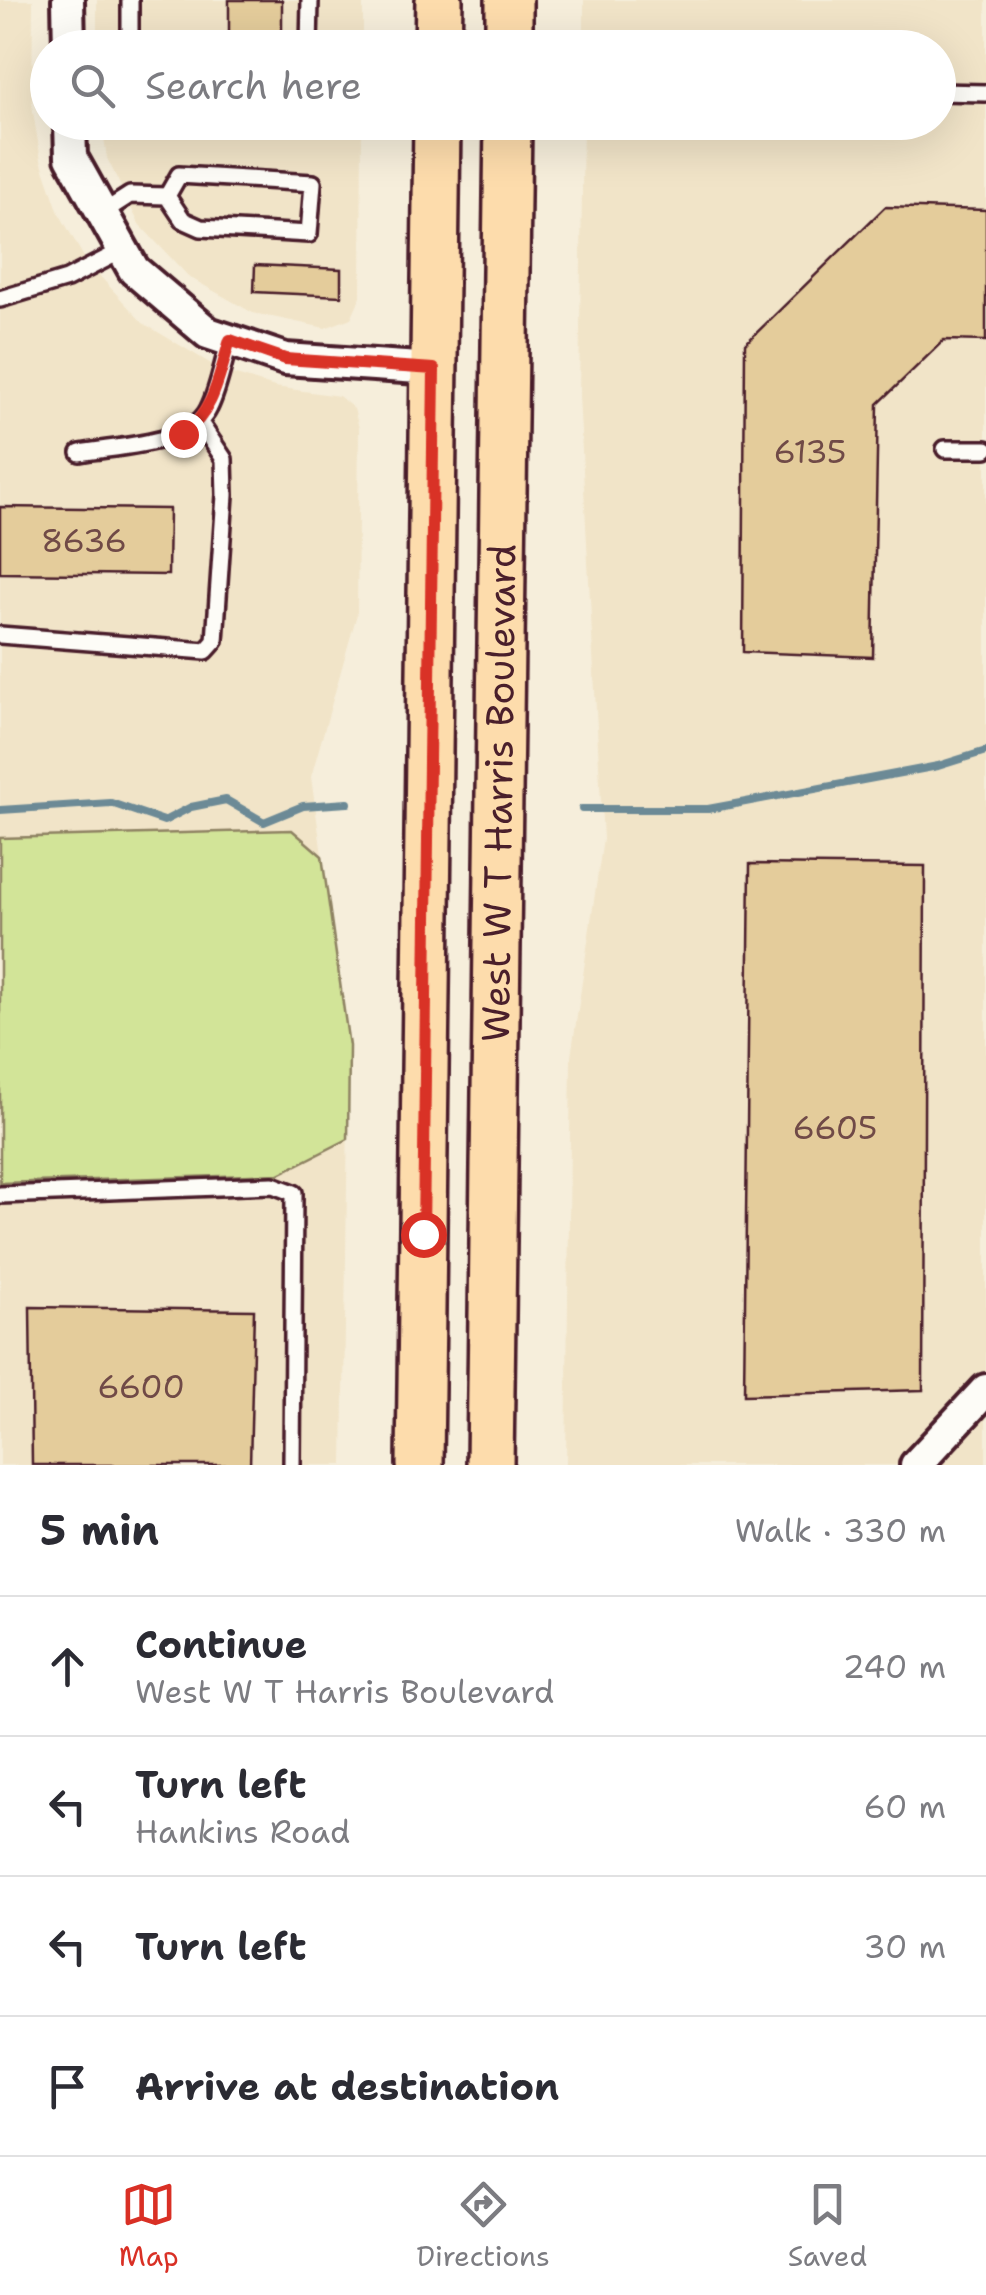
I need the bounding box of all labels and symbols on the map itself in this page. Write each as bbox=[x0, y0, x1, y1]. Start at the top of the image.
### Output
route end bbox=[161, 412, 207, 458]
house number: 6135 bbox=[774, 430, 846, 473]
house number: 8636 bbox=[41, 519, 127, 562]
street label: West W T Harris Boulevard bbox=[470, 544, 527, 1042]
house number: 6605 bbox=[793, 1106, 877, 1149]
route start bbox=[401, 1212, 447, 1258]
house number: 6600 bbox=[97, 1365, 185, 1408]

